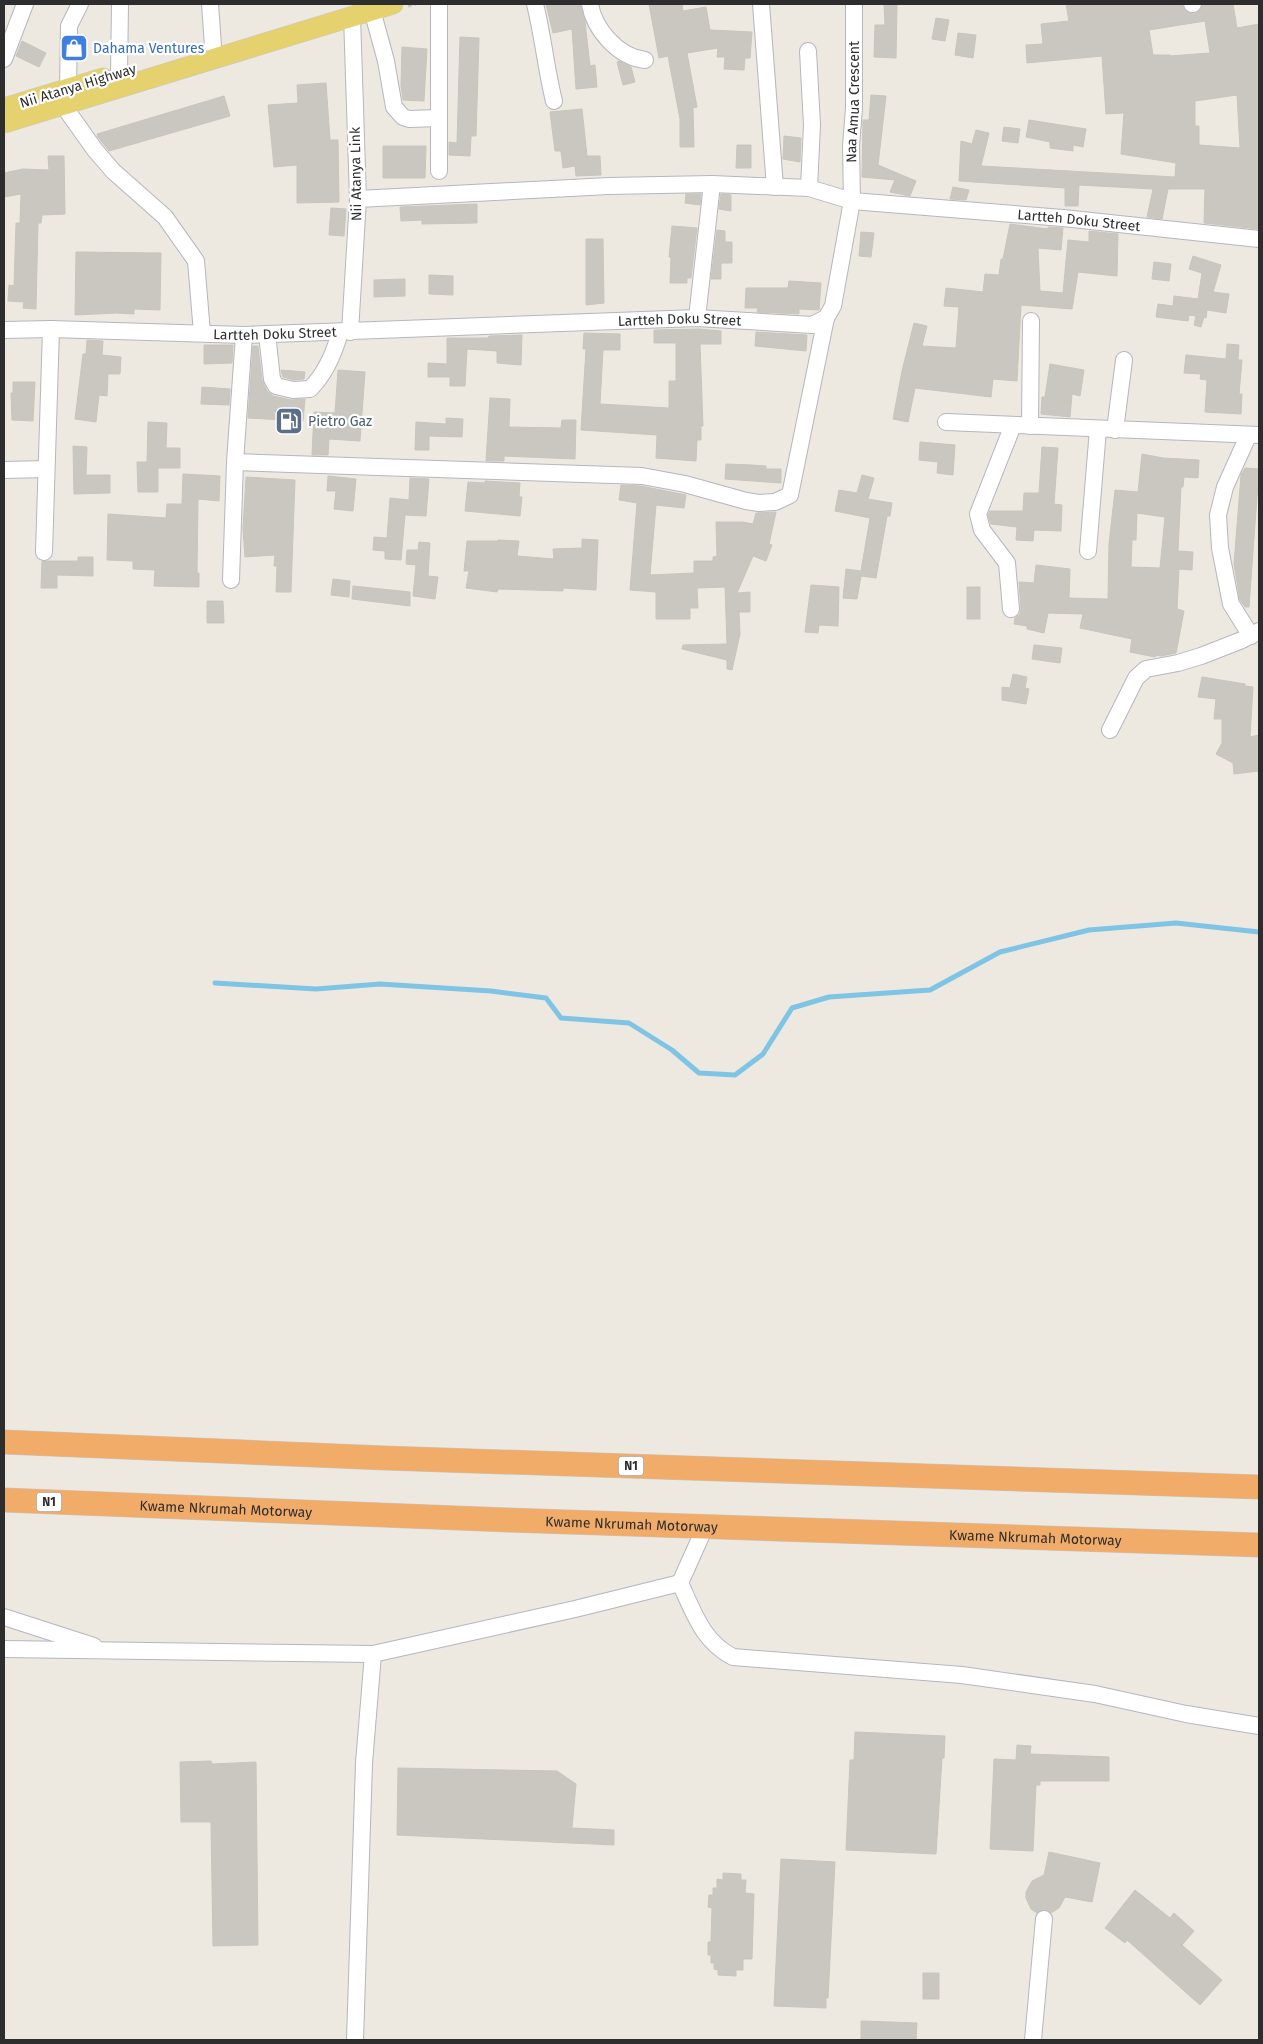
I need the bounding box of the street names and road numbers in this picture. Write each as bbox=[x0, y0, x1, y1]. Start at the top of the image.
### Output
street label: Naa Amua Crescent bbox=[842, 40, 863, 163]
street label: Nii Atanya Highway bbox=[18, 60, 138, 112]
street label: Nii Atanya Link bbox=[347, 126, 365, 221]
street label: Lartteh Doku Street bbox=[1017, 206, 1142, 235]
street label: Lartteh Doku Street bbox=[618, 309, 743, 329]
street label: Lartteh Doku Street bbox=[213, 323, 338, 344]
road number: N1 bbox=[618, 1456, 644, 1475]
road number: N1 bbox=[36, 1492, 62, 1511]
street label: Kwame Nkrumah Motorway bbox=[139, 1497, 313, 1521]
street label: Kwame Nkrumah Motorway bbox=[545, 1513, 718, 1535]
street label: Kwame Nkrumah Motorway bbox=[949, 1526, 1122, 1549]

